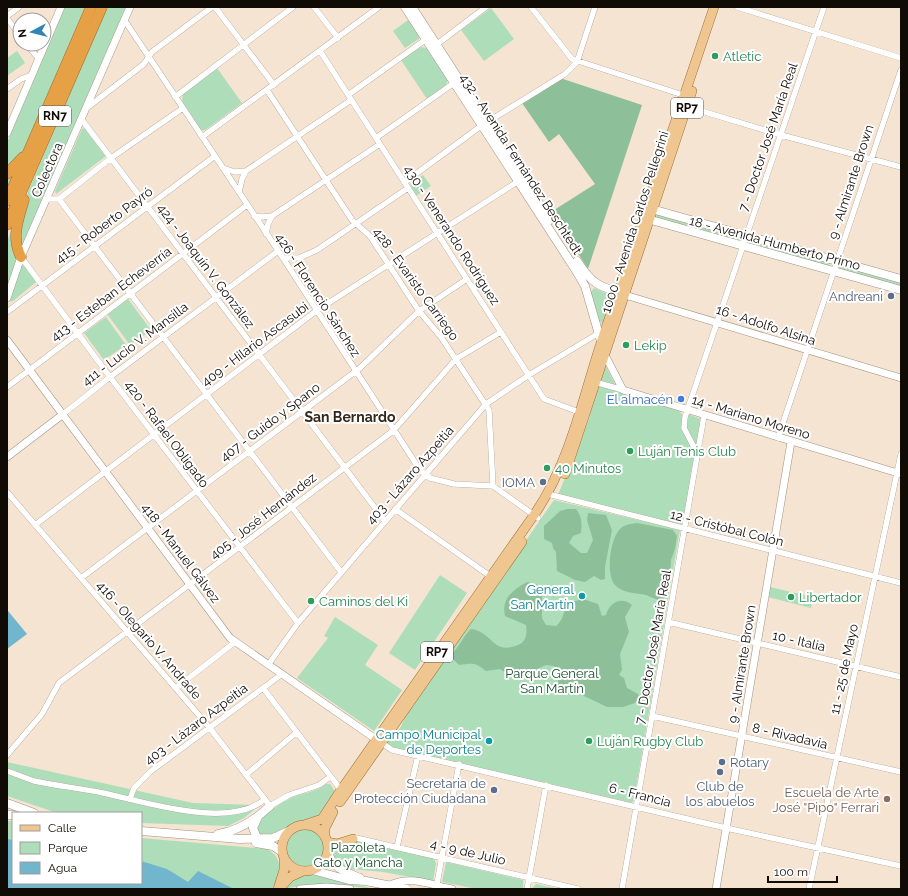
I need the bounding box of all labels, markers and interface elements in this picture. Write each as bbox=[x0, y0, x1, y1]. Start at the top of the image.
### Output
north arrow bbox=[12, 12, 52, 52]
text: N bbox=[16, 28, 30, 38]
place label: Atletic bbox=[723, 49, 761, 64]
marker: Atletic bbox=[710, 51, 720, 61]
street label: 7 - Doctor José María Real bbox=[735, 60, 801, 213]
street label: 432 - Avenida Fernández Beschtedt bbox=[457, 71, 586, 258]
road number: RP7 bbox=[671, 98, 703, 118]
road number: RN7 bbox=[39, 106, 71, 126]
street label: 9 - Almirante Brown bbox=[825, 123, 877, 241]
street label: 1000 - Avenida Carlos Pellegrini bbox=[598, 129, 672, 315]
street label: Colectora bbox=[28, 140, 66, 200]
street label: 430 - Venerando Rodríguez bbox=[401, 162, 503, 308]
street label: 415 - Roberto Payró bbox=[53, 184, 156, 266]
street label: 424 - Joaquín V. González bbox=[154, 201, 258, 331]
street label: 18 - Avenida Humberto Primo bbox=[688, 213, 862, 273]
street label: 428 - Evaristo Carriego bbox=[370, 225, 462, 343]
street label: 426 - Florencio Sánchez bbox=[272, 230, 364, 360]
street label: 413 - Esteban Echeverría bbox=[48, 244, 174, 344]
place label: Andreani bbox=[829, 289, 883, 304]
marker: Andreani bbox=[886, 291, 896, 301]
street label: 411 - Lucio V. Mansilla bbox=[79, 299, 191, 389]
street label: 409 - Hilario Ascasubi bbox=[199, 299, 311, 389]
street label: 16 - Adolfo Alsina bbox=[714, 302, 818, 348]
place label: Lekip bbox=[634, 338, 667, 353]
marker: Lekip bbox=[621, 340, 631, 350]
street label: 420 - Rafael Obligado bbox=[122, 378, 212, 491]
street label: 407 - Guido y Spano bbox=[217, 379, 323, 464]
place label: El almacén bbox=[607, 392, 673, 407]
street label: 14 - Mariano Moreno bbox=[690, 392, 812, 442]
marker: El almacén bbox=[676, 394, 686, 404]
district label: San Bernardo bbox=[304, 409, 396, 425]
street label: 403 - Lázaro Azpeitia bbox=[363, 423, 457, 527]
place label: Luján Tenis Club bbox=[638, 444, 736, 459]
marker: Luján Tenis Club bbox=[625, 446, 635, 456]
place label: 40 Minutos bbox=[555, 461, 621, 476]
marker: 40 Minutos bbox=[542, 463, 552, 473]
street label: 405 - José Hernández bbox=[207, 470, 319, 562]
place label: IOMA bbox=[502, 475, 535, 490]
marker: IOMA bbox=[538, 477, 548, 487]
street label: 418 - Manuel Gálvez bbox=[139, 500, 223, 606]
street label: 12 - Cristóbal Colón bbox=[669, 507, 785, 549]
street label: 7 - Doctor José María Real bbox=[632, 568, 674, 725]
street label: 416 - Olegario V. Andrade bbox=[94, 578, 205, 702]
place label: General San Martín bbox=[510, 582, 574, 612]
place label: Libertador bbox=[799, 590, 862, 605]
marker: General San Martín bbox=[577, 591, 587, 601]
marker: Libertador bbox=[786, 592, 796, 602]
place label: Caminos del Ki bbox=[319, 594, 408, 609]
marker: Caminos del Ki bbox=[306, 596, 316, 606]
street label: 9 - Almirante Brown bbox=[725, 604, 759, 724]
street label: 11 - 25 de Mayo bbox=[827, 622, 861, 716]
street label: 10 - Italia bbox=[771, 628, 827, 654]
road number: RP7 bbox=[421, 642, 453, 662]
park label: Parque General San Martín bbox=[505, 666, 599, 696]
street label: 403 - Lázaro Azpeitia bbox=[141, 680, 251, 768]
street label: 8 - Rivadavia bbox=[751, 720, 829, 752]
place label: Campo Municipal de Deportes bbox=[376, 727, 481, 757]
place label: Luján Rugby Club bbox=[597, 734, 703, 749]
marker: Campo Municipal de Deportes bbox=[484, 736, 494, 746]
marker: Luján Rugby Club bbox=[584, 736, 594, 746]
place label: Rotary bbox=[730, 755, 769, 770]
marker: Rotary bbox=[717, 757, 727, 767]
marker: Club de los abuelos bbox=[715, 767, 725, 777]
place label: Secretaria de Protección Ciudadana bbox=[354, 776, 486, 806]
place label: Club de los abuelos bbox=[686, 779, 754, 809]
street label: 6 - Francia bbox=[607, 780, 673, 810]
marker: Secretaria de Protección Ciudadana bbox=[489, 785, 499, 795]
place label: Escuela de Arte José "Pipo" Ferrari bbox=[773, 785, 879, 815]
marker: Escuela de Arte José "Pipo" Ferrari bbox=[882, 794, 892, 804]
legend bbox=[12, 812, 142, 884]
text: Calle bbox=[48, 821, 76, 835]
street label: 4 - 9 de Julio bbox=[429, 836, 507, 868]
park label: Plazoleta Gato y Mancha bbox=[313, 840, 403, 870]
text: Parque bbox=[48, 841, 88, 855]
scale bar bbox=[768, 858, 837, 884]
text: Agua bbox=[48, 861, 77, 875]
text: 100 m bbox=[774, 865, 808, 879]

